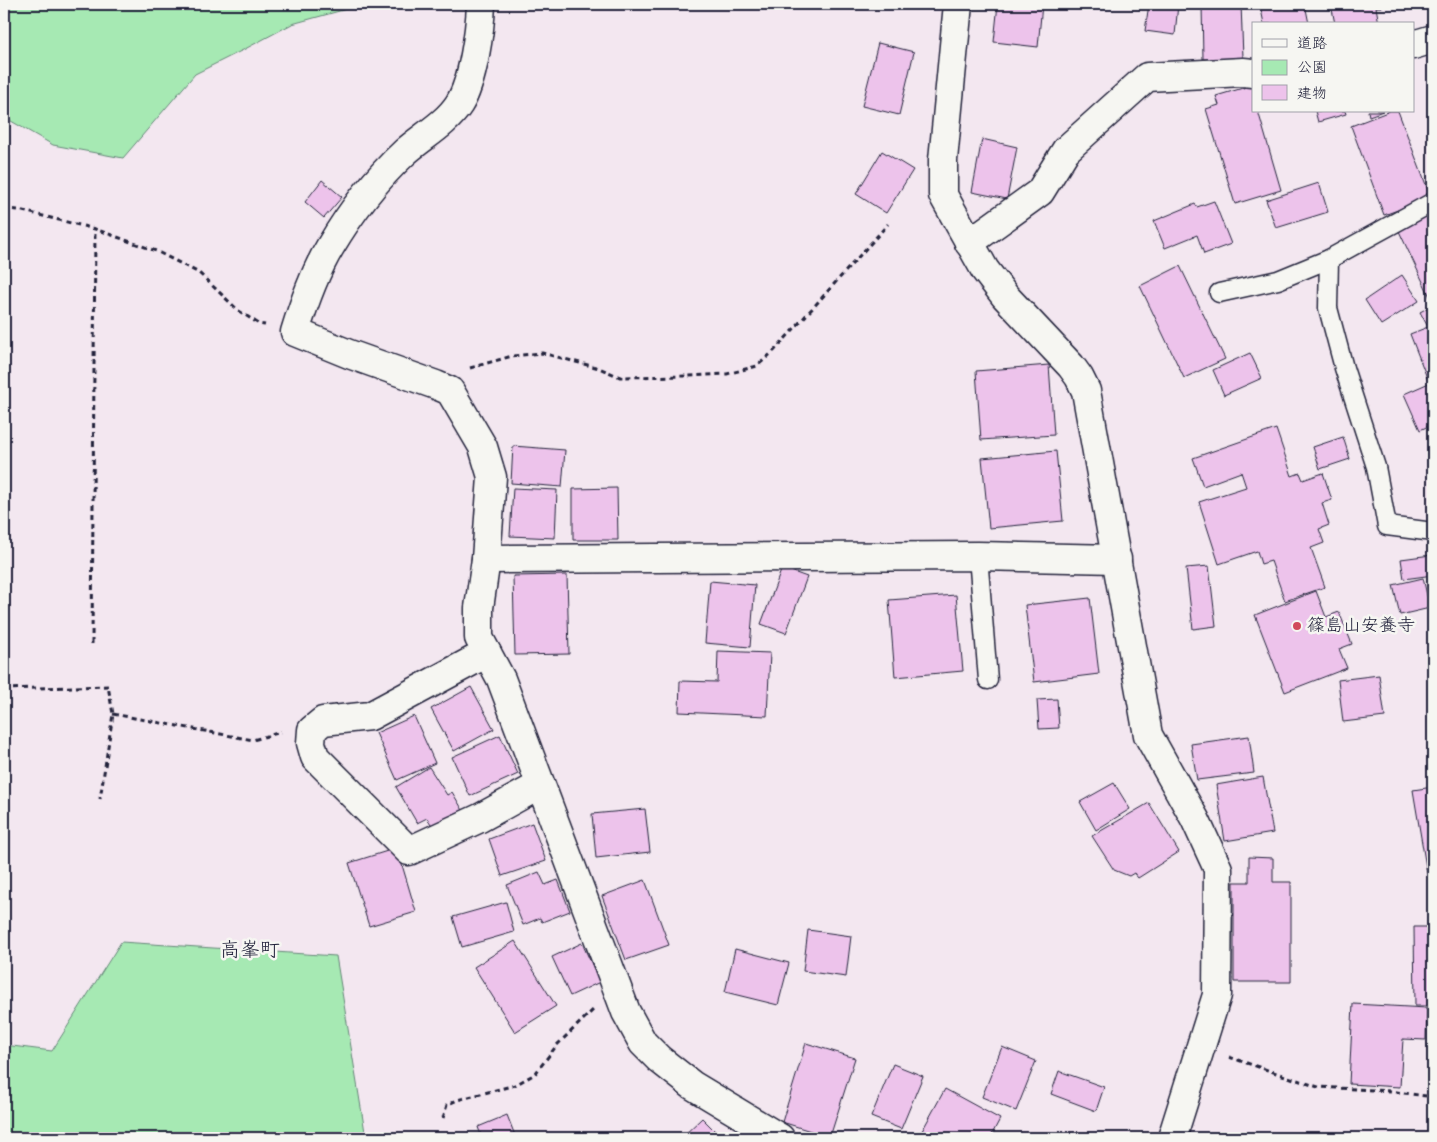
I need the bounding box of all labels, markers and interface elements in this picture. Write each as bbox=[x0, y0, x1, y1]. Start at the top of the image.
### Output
legend bbox=[1252, 22, 1414, 112]
text: 道路 bbox=[1297, 34, 1327, 54]
text: 公園 bbox=[1297, 58, 1327, 78]
text: 建物 bbox=[1297, 84, 1327, 104]
place label: 篠島山安養寺 bbox=[1307, 614, 1415, 638]
marker: 篠島山安養寺 bbox=[1291, 620, 1303, 632]
district label: 高峯町 bbox=[220, 937, 280, 964]

